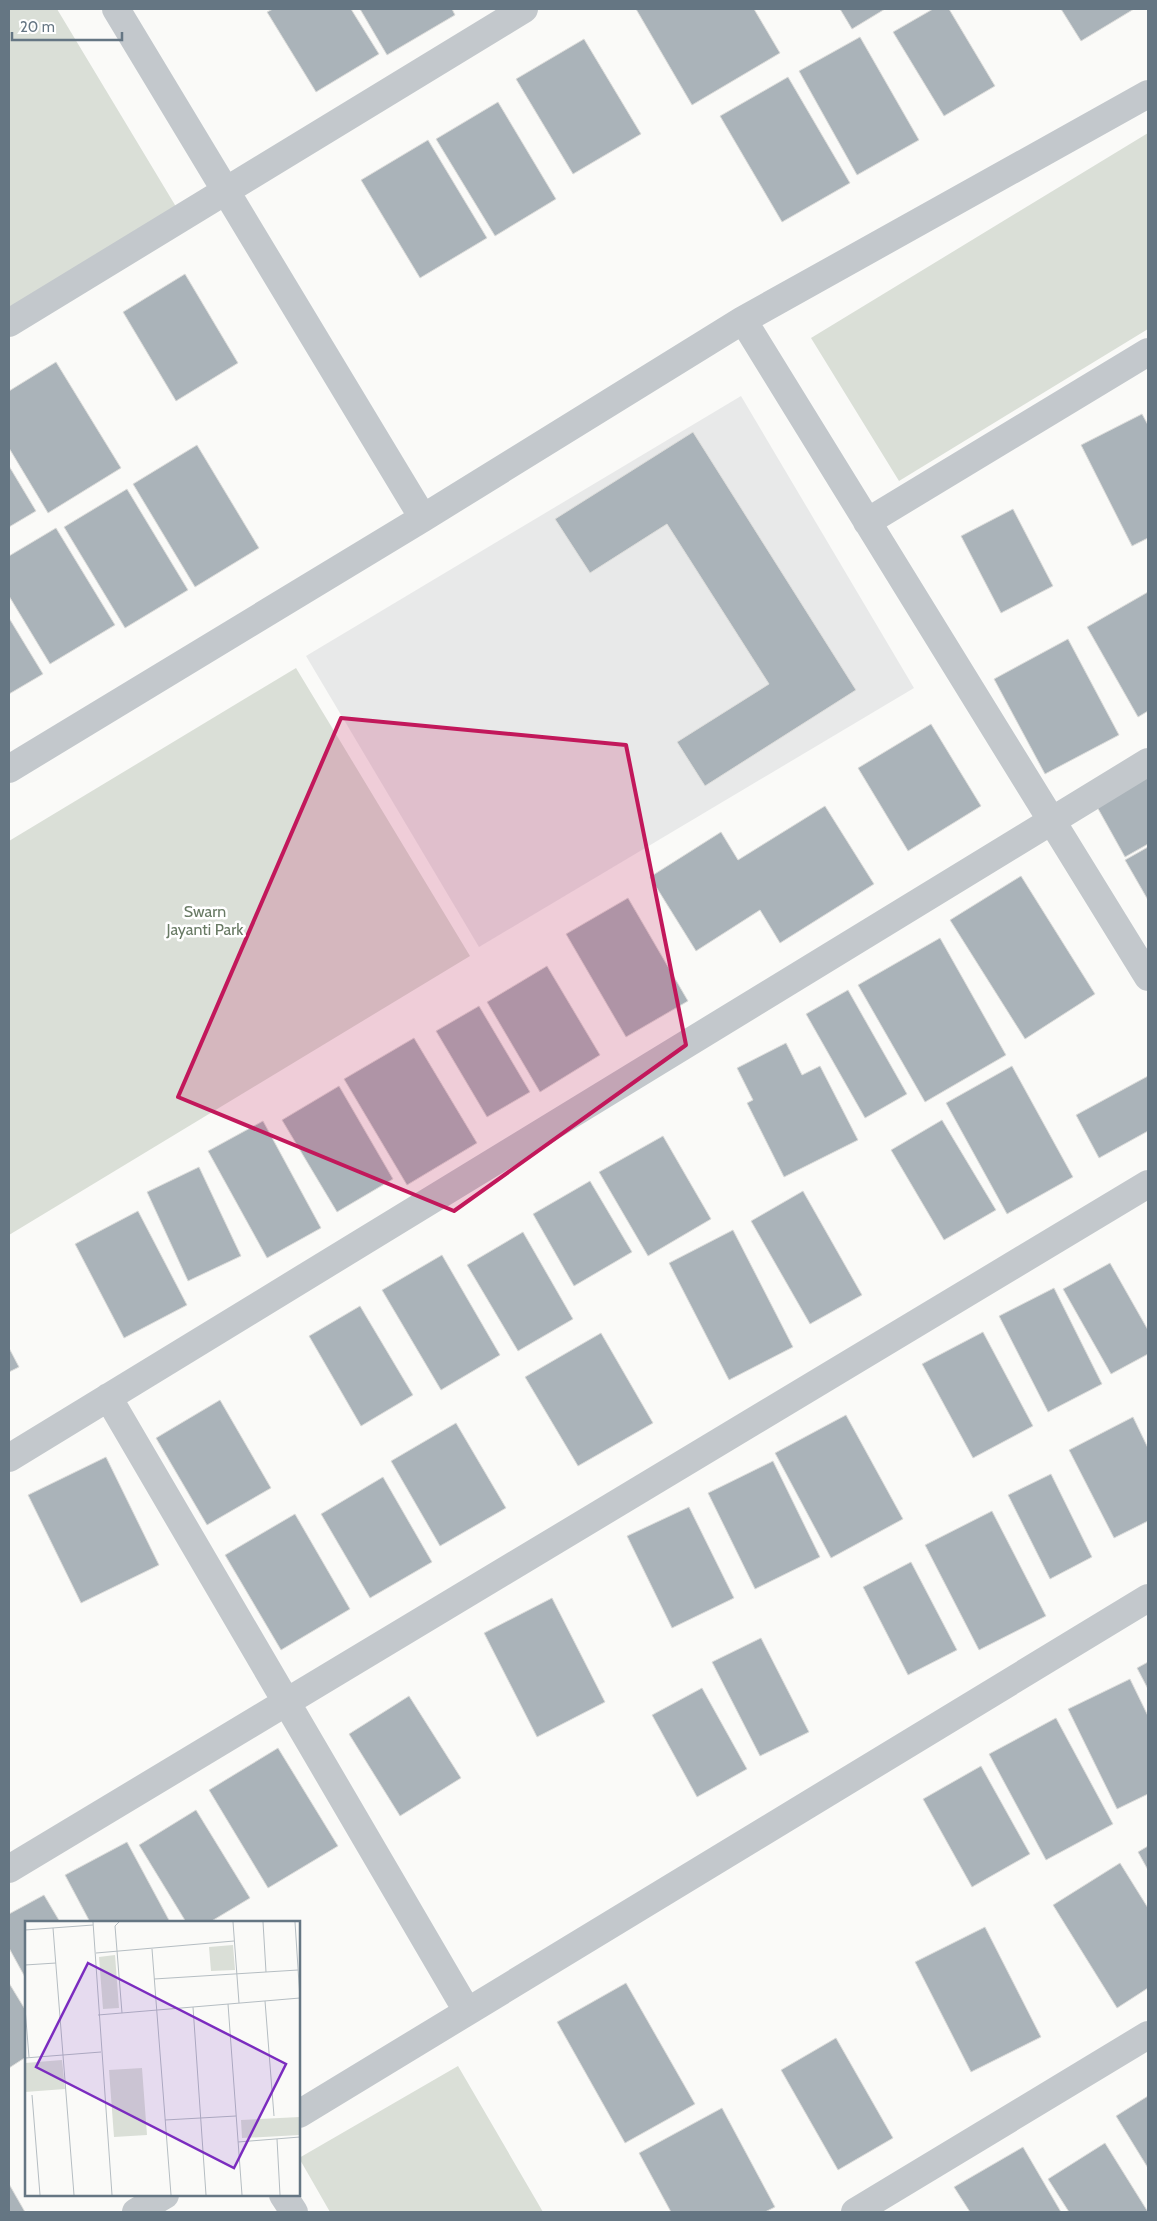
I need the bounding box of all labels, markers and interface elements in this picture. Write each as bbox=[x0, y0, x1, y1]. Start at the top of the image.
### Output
scale bar bbox=[12, 10, 122, 42]
text: 20 m bbox=[20, 18, 55, 36]
park label: Swarn Jayanti Park bbox=[166, 902, 244, 939]
inset map bbox=[25, 1921, 300, 2196]

